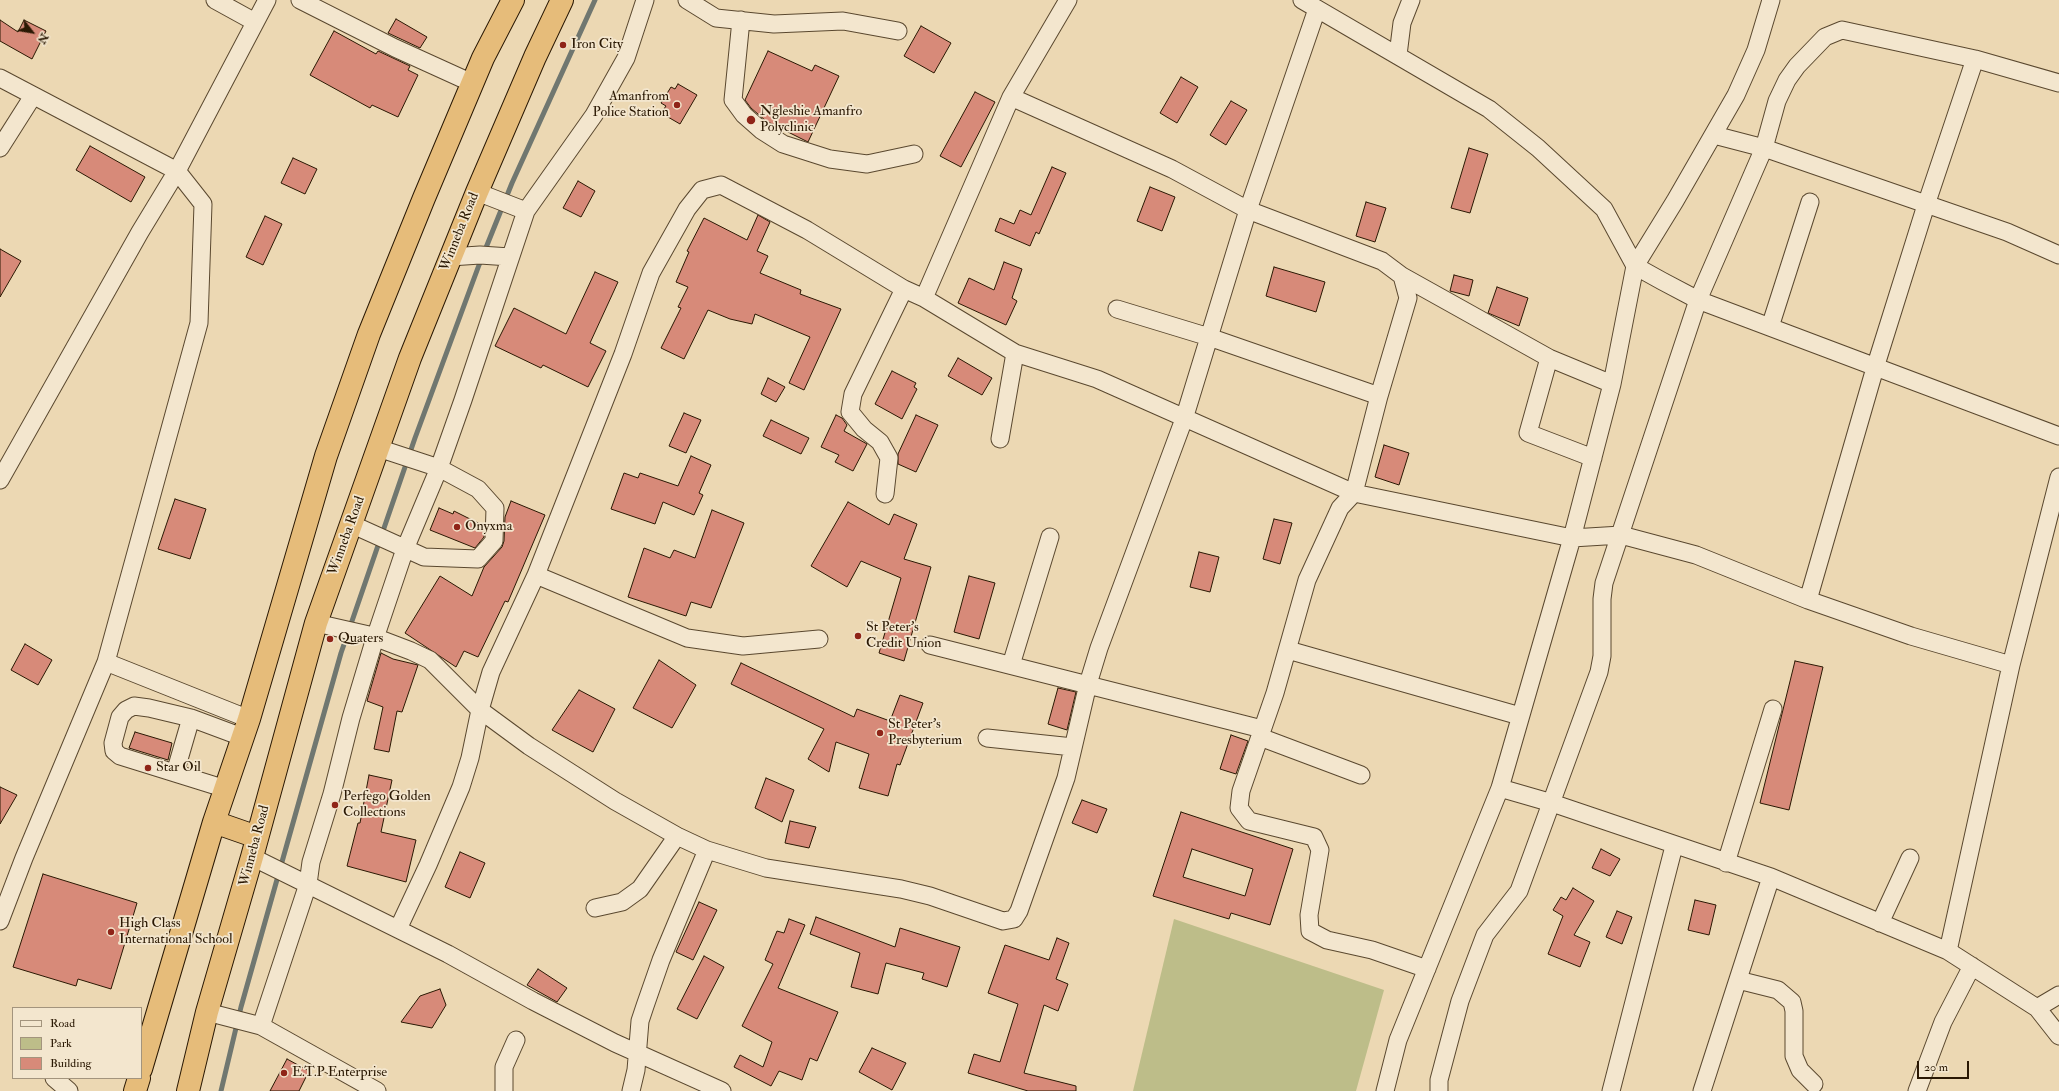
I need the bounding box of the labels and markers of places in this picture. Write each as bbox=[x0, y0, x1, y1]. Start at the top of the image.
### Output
place label: Iron City bbox=[571, 37, 623, 53]
marker: Iron City bbox=[558, 40, 568, 50]
place label: Amanfrom Police Station bbox=[593, 89, 669, 122]
marker: Amanfrom Police Station bbox=[672, 100, 682, 110]
place label: Ngleshie Amanfro Polyclinic bbox=[760, 104, 862, 136]
marker: Ngleshie Amanfro Polyclinic bbox=[745, 114, 757, 126]
place label: Onyxma bbox=[465, 519, 512, 535]
marker: Onyxma bbox=[452, 522, 462, 532]
place label: St Peter's Credit Union bbox=[866, 620, 941, 652]
place label: Quaters bbox=[338, 631, 383, 647]
marker: St Peter's Credit Union bbox=[853, 631, 863, 641]
marker: Quaters bbox=[325, 634, 335, 644]
place label: St Peter's Presbyterium bbox=[888, 717, 962, 750]
marker: St Peter's Presbyterium bbox=[875, 728, 885, 738]
place label: Star Oil bbox=[156, 760, 201, 776]
marker: Star Oil bbox=[143, 763, 153, 773]
place label: Perfego Golden Collections bbox=[343, 789, 431, 822]
marker: Perfego Golden Collections bbox=[330, 800, 340, 810]
place label: High Class International School bbox=[119, 916, 233, 948]
marker: High Class International School bbox=[106, 927, 116, 937]
place label: E.T.P Enterprise bbox=[292, 1065, 387, 1081]
marker: E.T.P Enterprise bbox=[279, 1068, 289, 1078]

